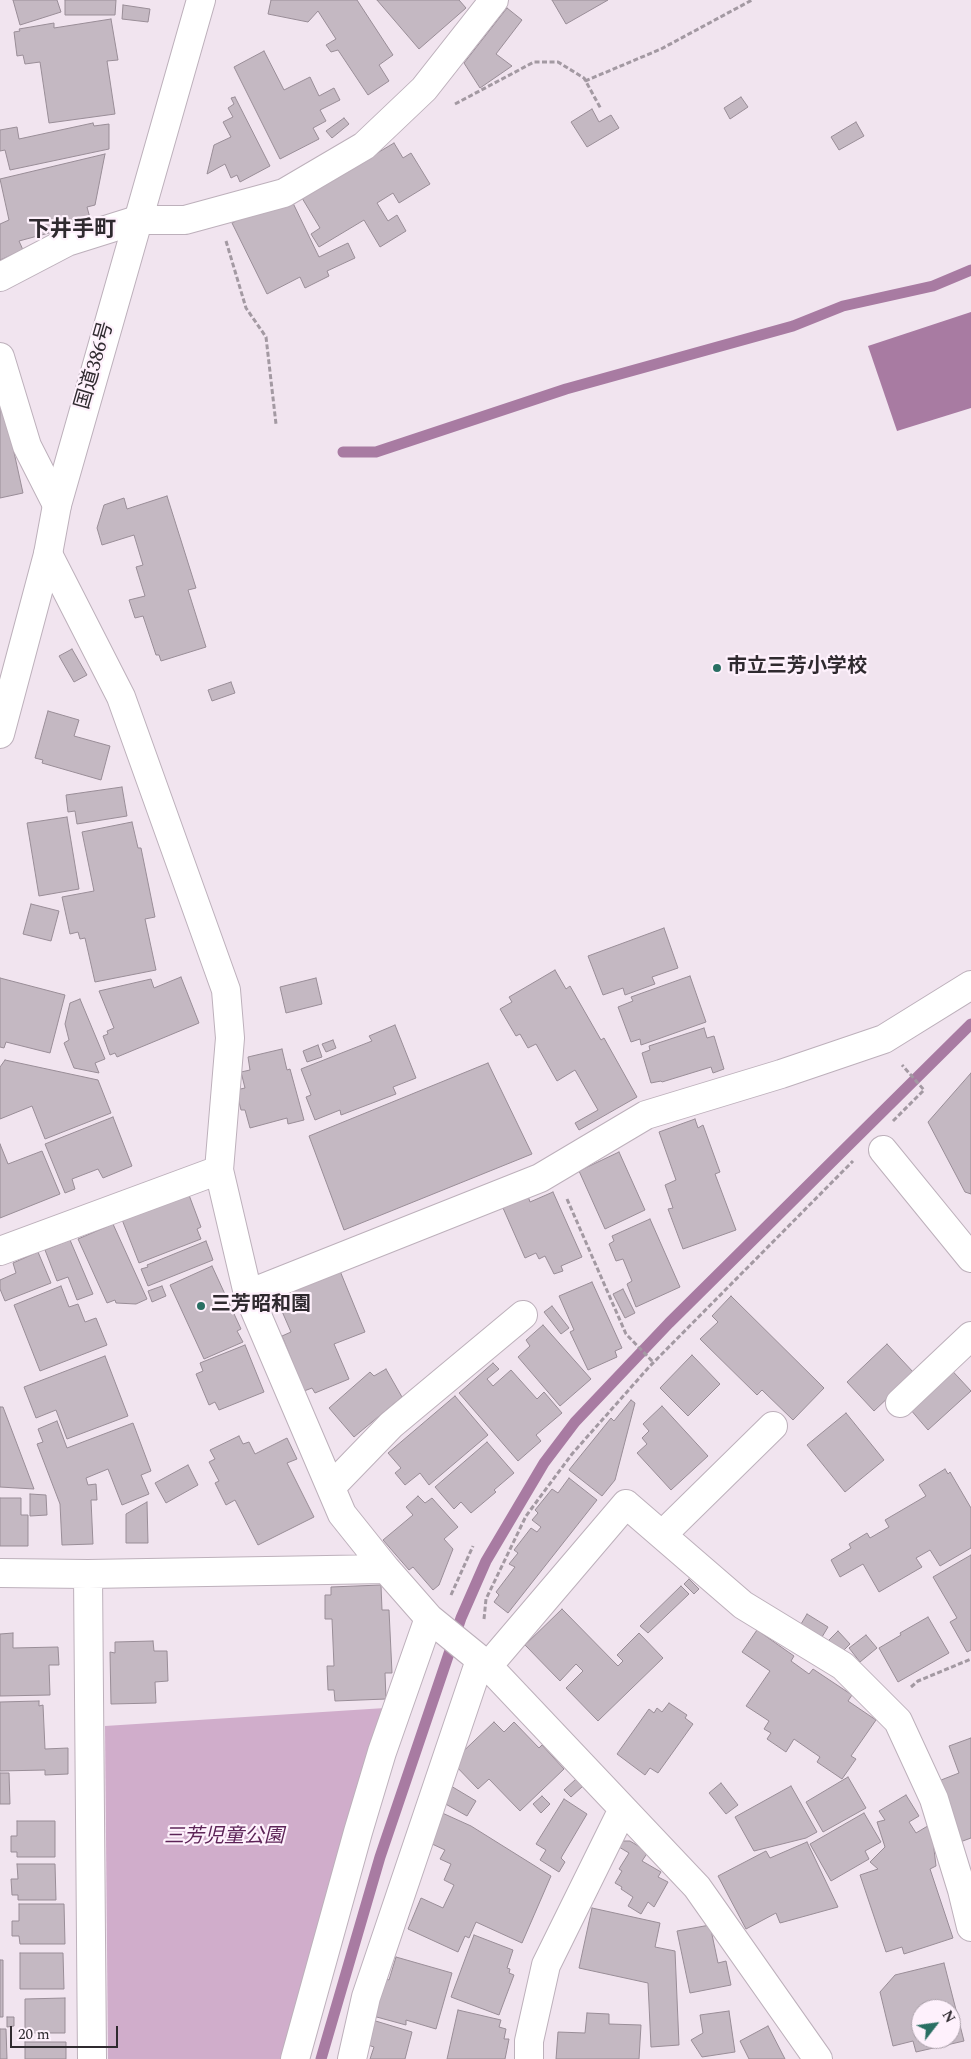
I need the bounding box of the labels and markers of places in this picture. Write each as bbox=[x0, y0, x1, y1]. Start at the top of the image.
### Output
place label: 市立三芳小学校 bbox=[727, 656, 867, 680]
marker: 市立三芳小学校 bbox=[711, 662, 723, 674]
place label: 三芳昭和園 bbox=[211, 1294, 311, 1318]
marker: 三芳昭和園 bbox=[195, 1300, 207, 1312]

